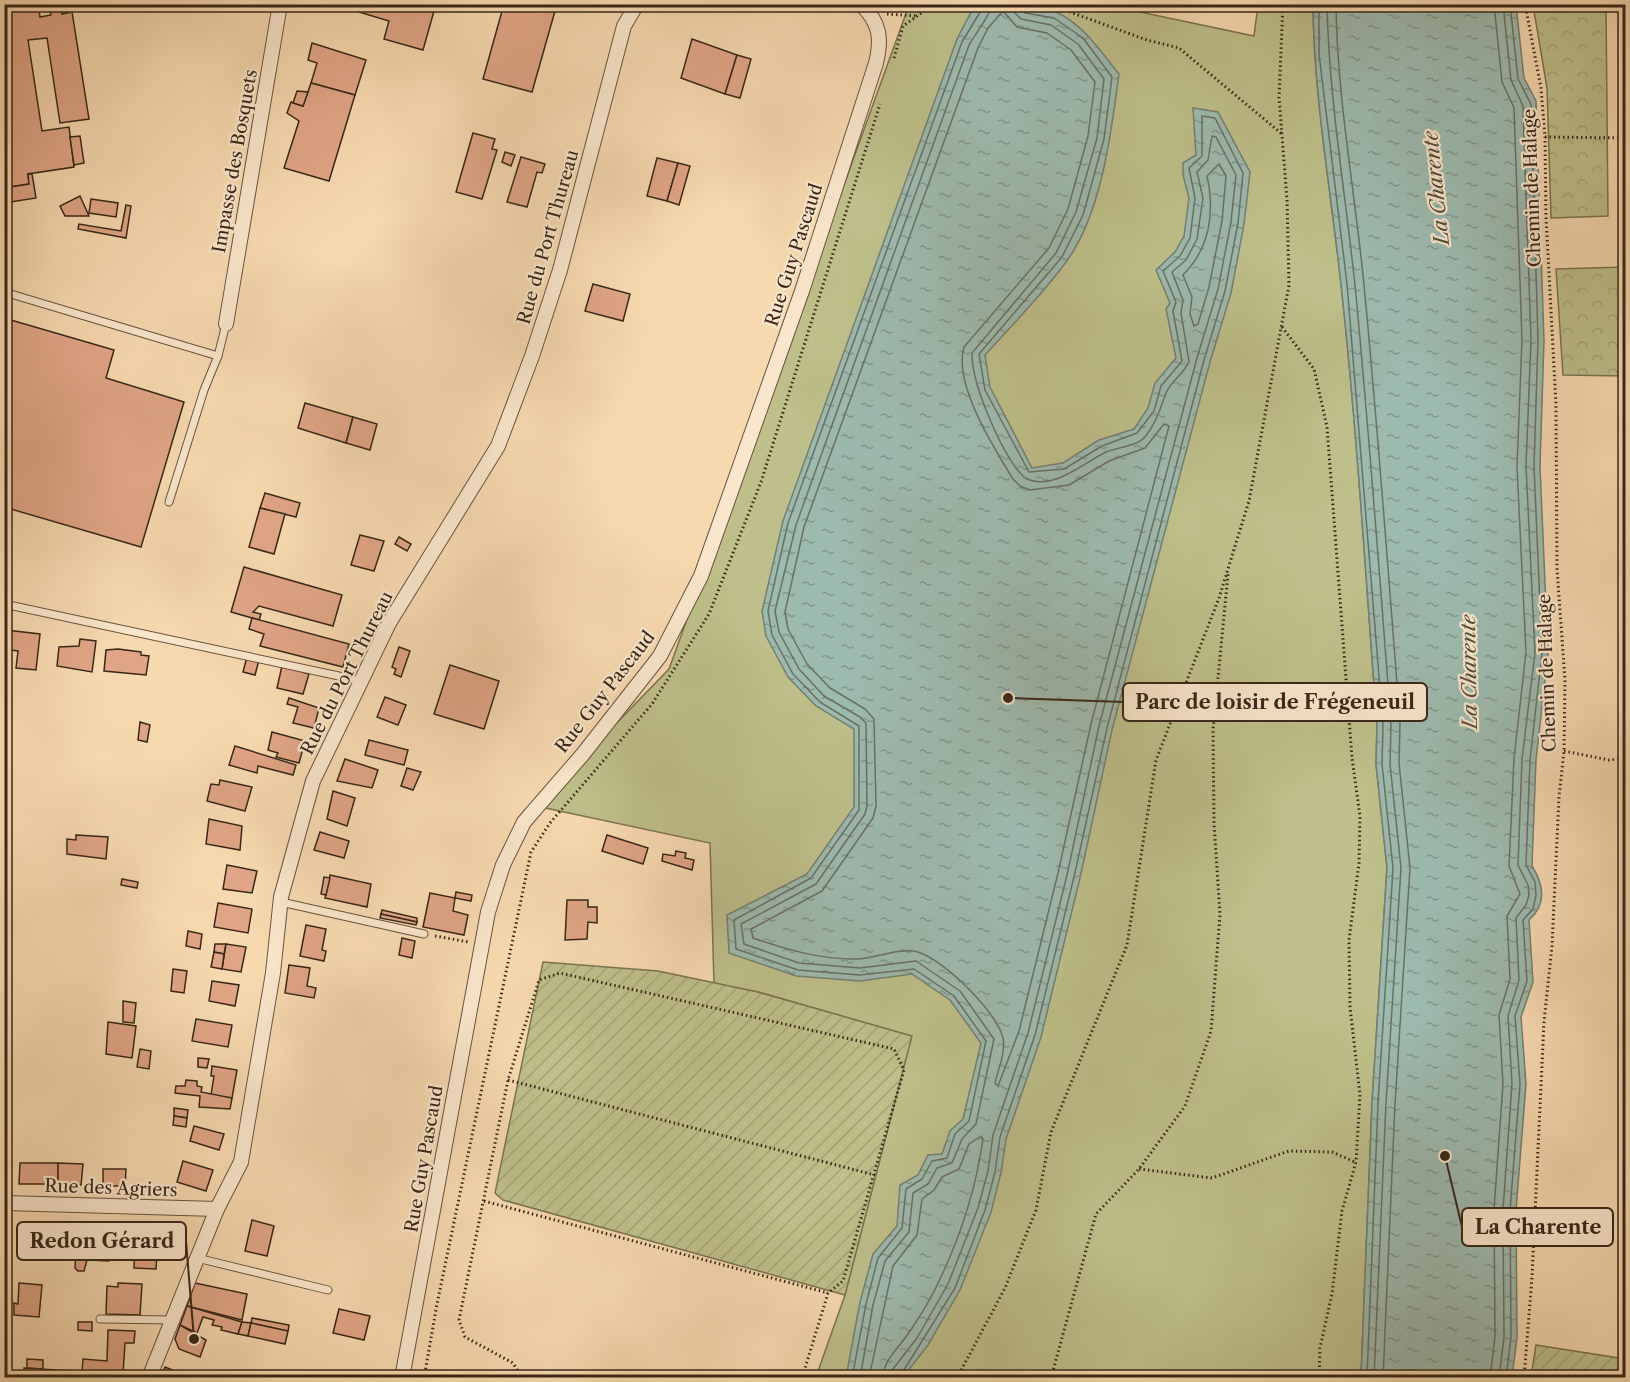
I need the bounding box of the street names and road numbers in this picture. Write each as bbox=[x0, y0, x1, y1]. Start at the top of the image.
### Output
street label: Impasse des Bosquets bbox=[208, 67, 262, 255]
street label: Chemin de Halage bbox=[1518, 108, 1546, 268]
street label: Rue du Port Thureau bbox=[513, 147, 583, 327]
street label: Rue Guy Pascaud bbox=[761, 181, 827, 329]
street label: Rue du Port Thureau bbox=[296, 588, 398, 758]
street label: Chemin de Halage bbox=[1533, 593, 1561, 753]
street label: Rue Guy Pascaud bbox=[551, 627, 659, 757]
street label: Rue Guy Pascaud bbox=[400, 1084, 448, 1234]
street label: Rue des Agriers bbox=[44, 1175, 178, 1201]

